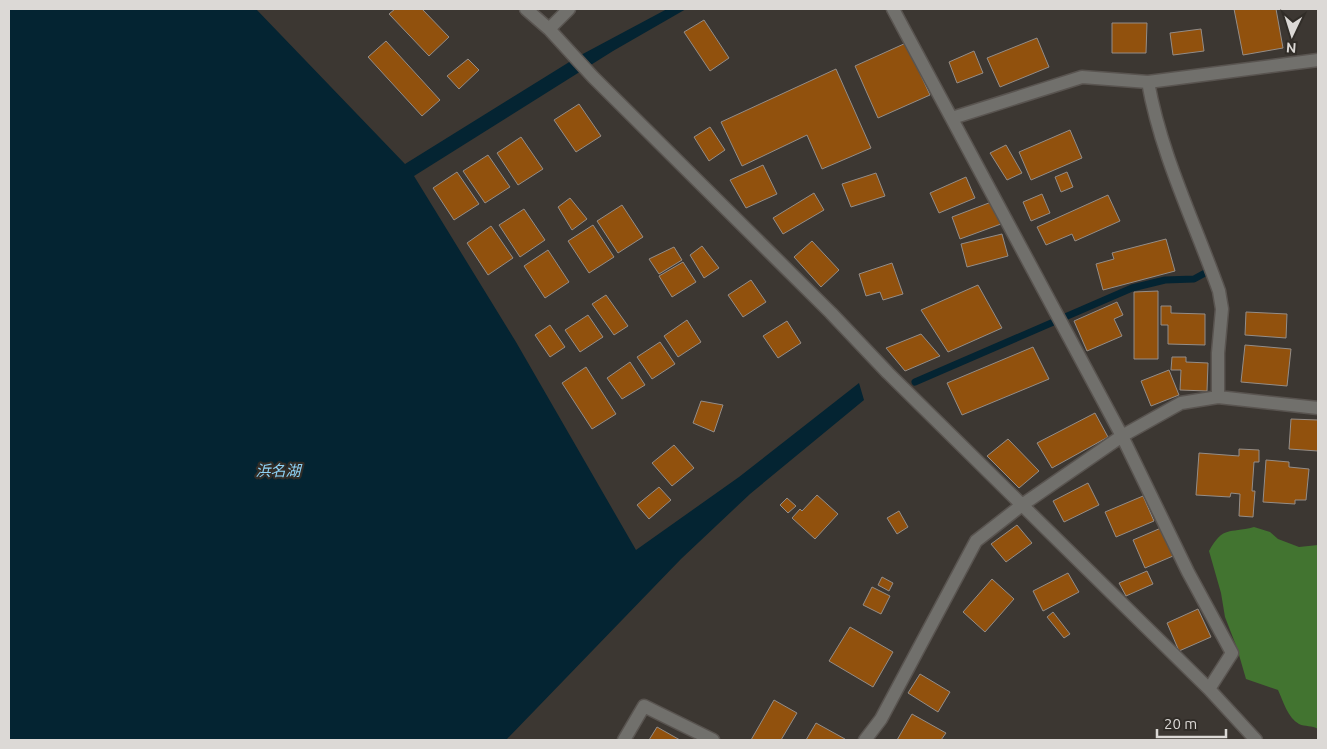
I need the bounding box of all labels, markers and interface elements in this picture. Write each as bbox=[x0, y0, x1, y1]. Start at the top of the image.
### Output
north arrow bbox=[1267, 10, 1317, 60]
text: N bbox=[1285, 40, 1297, 56]
water label: 浜名湖 bbox=[255, 462, 302, 479]
scale bar bbox=[1157, 706, 1226, 738]
text: 20 m bbox=[1164, 715, 1197, 732]

